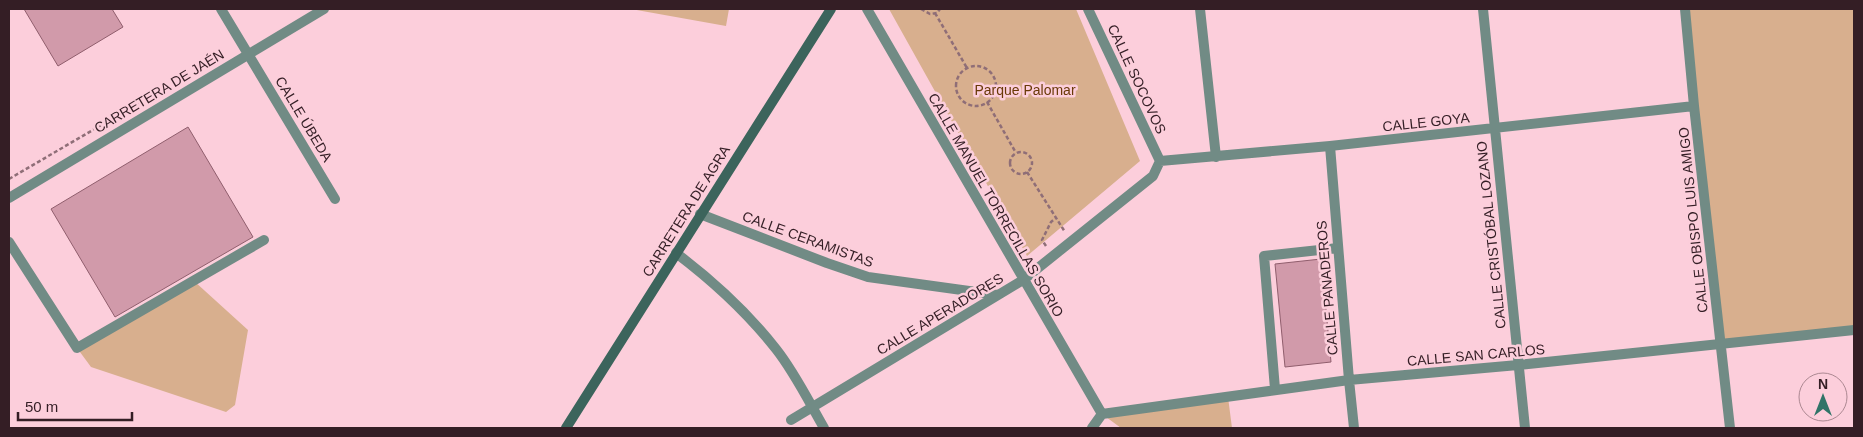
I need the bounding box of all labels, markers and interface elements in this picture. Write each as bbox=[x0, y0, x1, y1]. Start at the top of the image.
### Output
street label: CALLE SOCOVOS bbox=[1105, 22, 1169, 136]
street label: CARRETERA DE JAÉN bbox=[91, 46, 227, 136]
street label: CALLE ÚBEDA bbox=[272, 74, 336, 165]
park label: Parque Palomar bbox=[974, 82, 1076, 98]
street label: CALLE MANUEL TORRECILLAS SORIO bbox=[925, 90, 1067, 320]
street label: CALLE GOYA bbox=[1382, 109, 1471, 135]
street label: CALLE OBISPO LUIS AMIGO bbox=[1675, 126, 1711, 314]
street label: CALLE CRISTÓBAL LOZANO bbox=[1473, 140, 1509, 330]
street label: CARRETERA DE AGRA bbox=[639, 142, 733, 280]
street label: CALLE CERAMISTAS bbox=[740, 208, 876, 270]
street label: CALLE PANADEROS bbox=[1313, 220, 1341, 356]
street label: CALLE APERADORES bbox=[874, 270, 1006, 358]
street label: CALLE SAN CARLOS bbox=[1406, 341, 1546, 369]
north arrow bbox=[1798, 372, 1848, 422]
text: N bbox=[1818, 376, 1828, 392]
scale bar bbox=[18, 390, 131, 422]
text: 50 m bbox=[25, 398, 58, 415]

